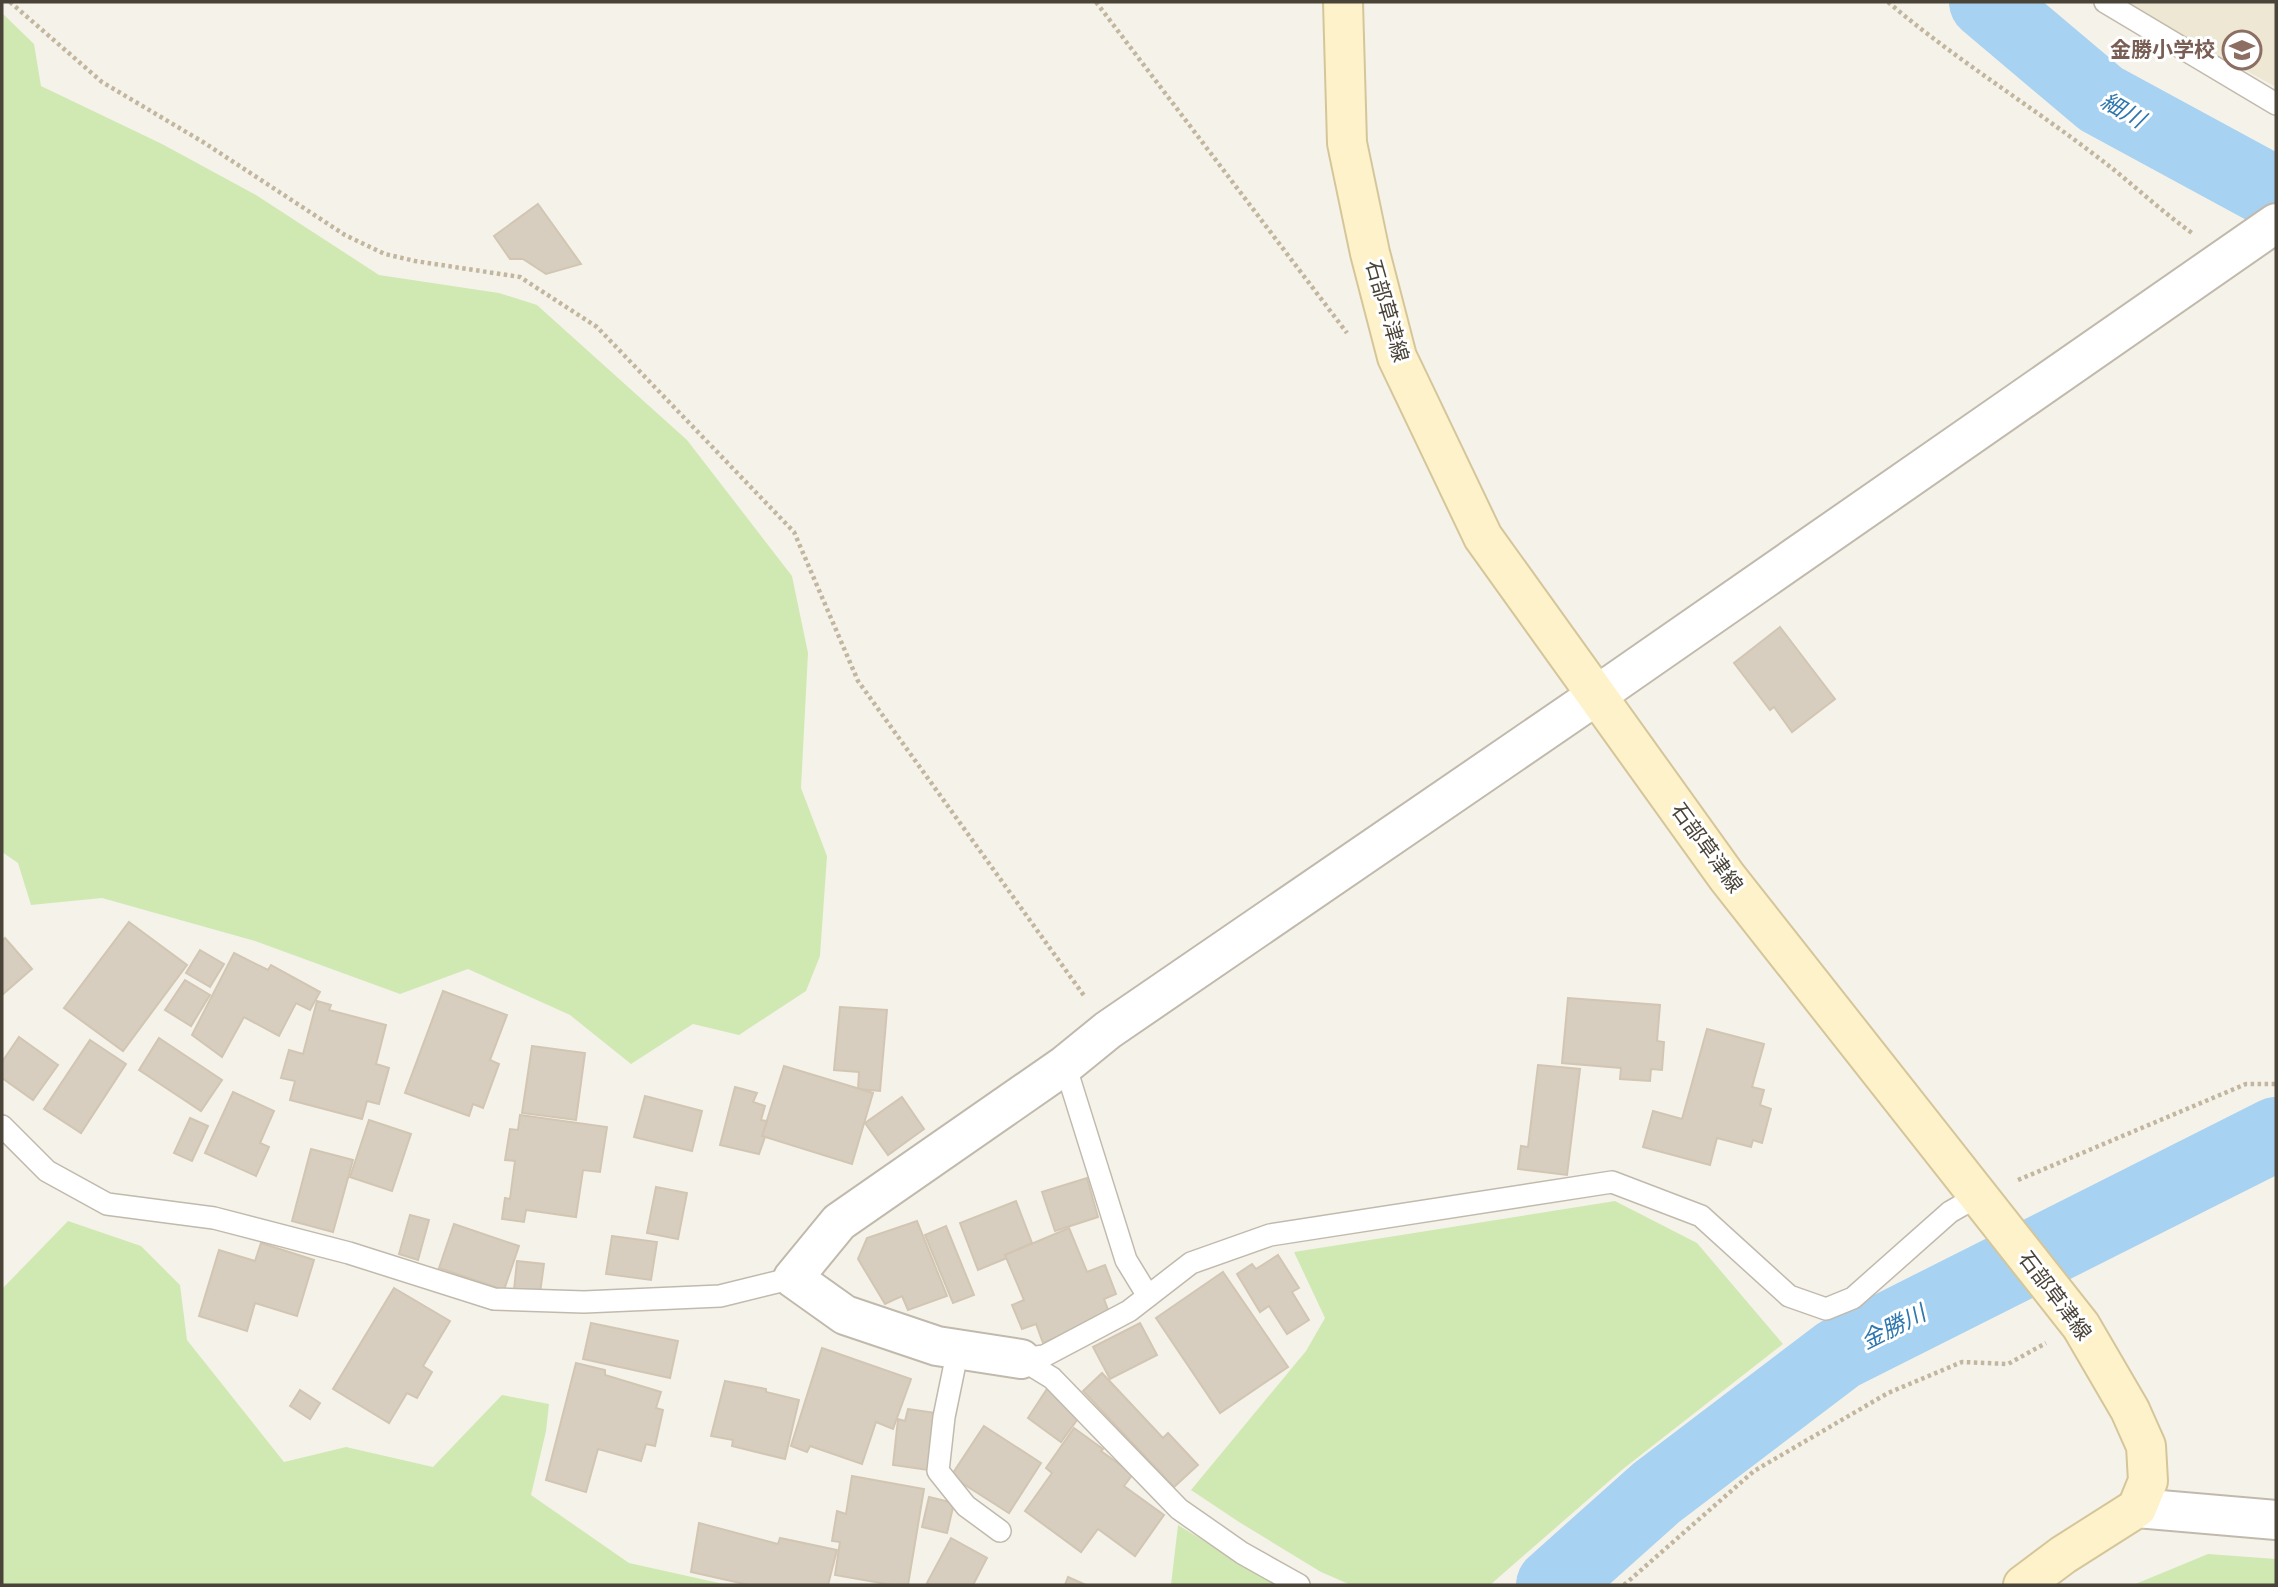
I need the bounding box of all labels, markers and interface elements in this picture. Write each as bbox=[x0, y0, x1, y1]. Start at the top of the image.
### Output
school or university icon: 金勝小学校 bbox=[2221, 29, 2263, 71]
place label: 金勝小学校 bbox=[2110, 37, 2215, 62]
water label: 細川 bbox=[2096, 86, 2153, 135]
street label: 石部草津線 bbox=[1361, 257, 1414, 365]
street label: 石部草津線 bbox=[1666, 798, 1748, 898]
street label: 石部草津線 bbox=[2014, 1246, 2097, 1345]
water label: 金勝川 bbox=[1856, 1298, 1933, 1355]

